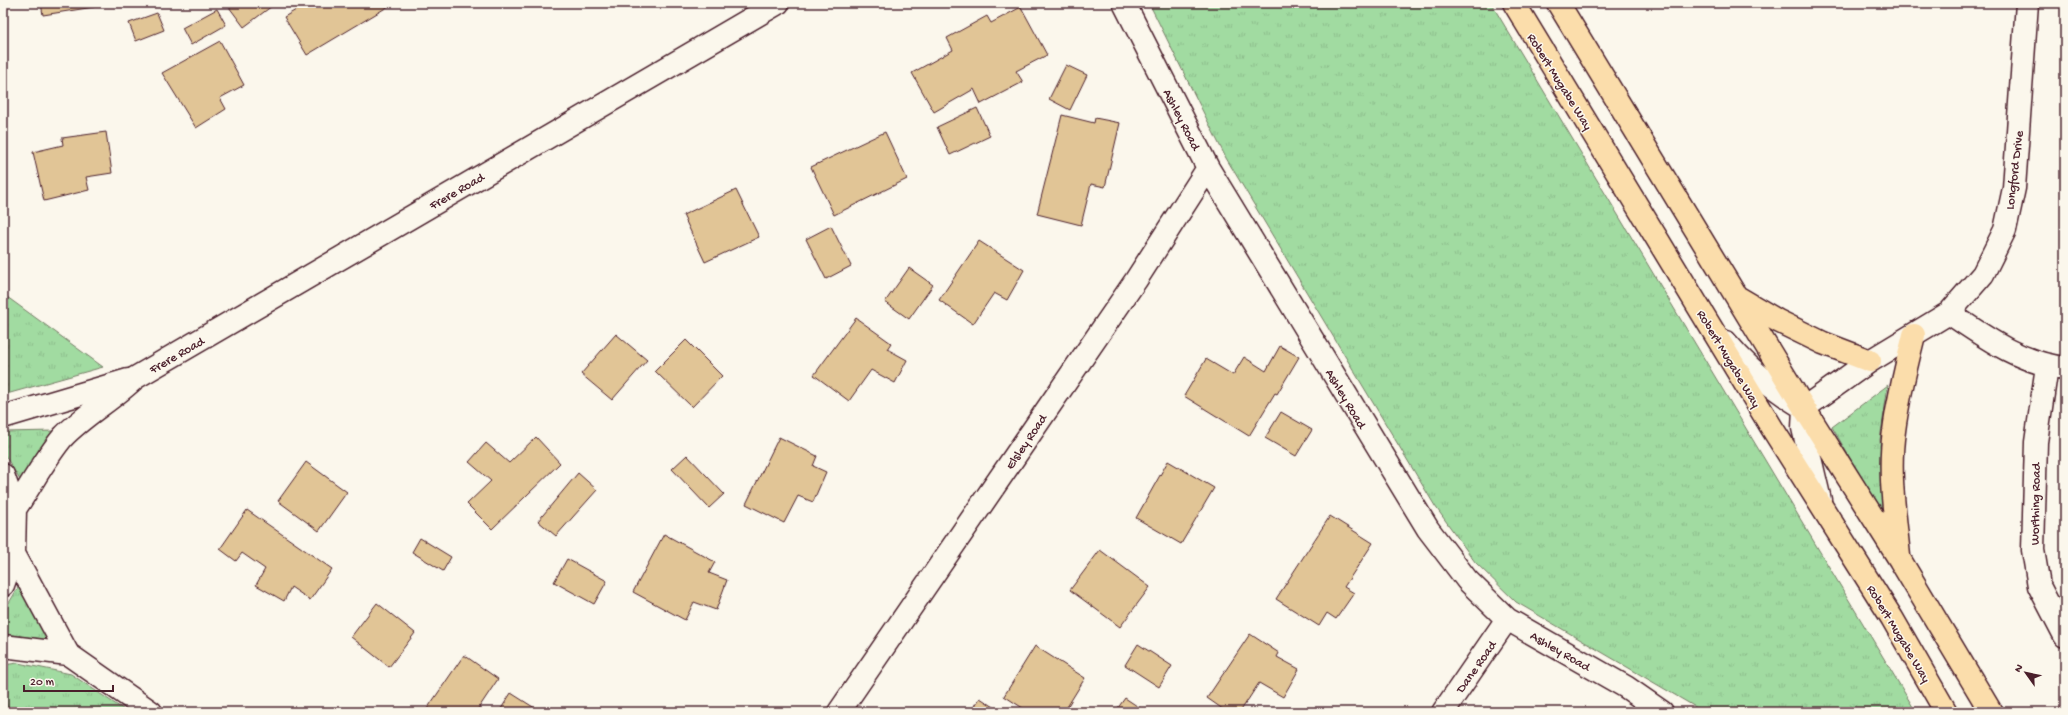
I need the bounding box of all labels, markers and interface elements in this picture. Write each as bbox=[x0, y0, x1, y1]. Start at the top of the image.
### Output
street label: Robert Mugabe Way bbox=[1523, 31, 1595, 134]
street label: Ashley Road bbox=[1159, 87, 1203, 155]
street label: Longford Drive bbox=[2003, 130, 2028, 211]
street label: Frere Road bbox=[426, 170, 488, 214]
street label: Robert Mugabe Way bbox=[1693, 308, 1763, 411]
street label: Frere Road bbox=[146, 334, 208, 378]
street label: Ashley Road bbox=[1321, 367, 1369, 433]
street label: Elsley Road bbox=[1003, 411, 1052, 473]
street label: Worthing Road bbox=[2028, 461, 2045, 545]
street label: Robert Mugabe Way bbox=[1863, 583, 1933, 686]
street label: Ashley Road bbox=[1527, 629, 1594, 676]
street label: Dane Road bbox=[1453, 637, 1501, 697]
north arrow bbox=[2006, 653, 2046, 693]
text: N bbox=[2012, 662, 2026, 675]
scale bar bbox=[24, 667, 113, 693]
text: 20 m bbox=[30, 676, 55, 690]

